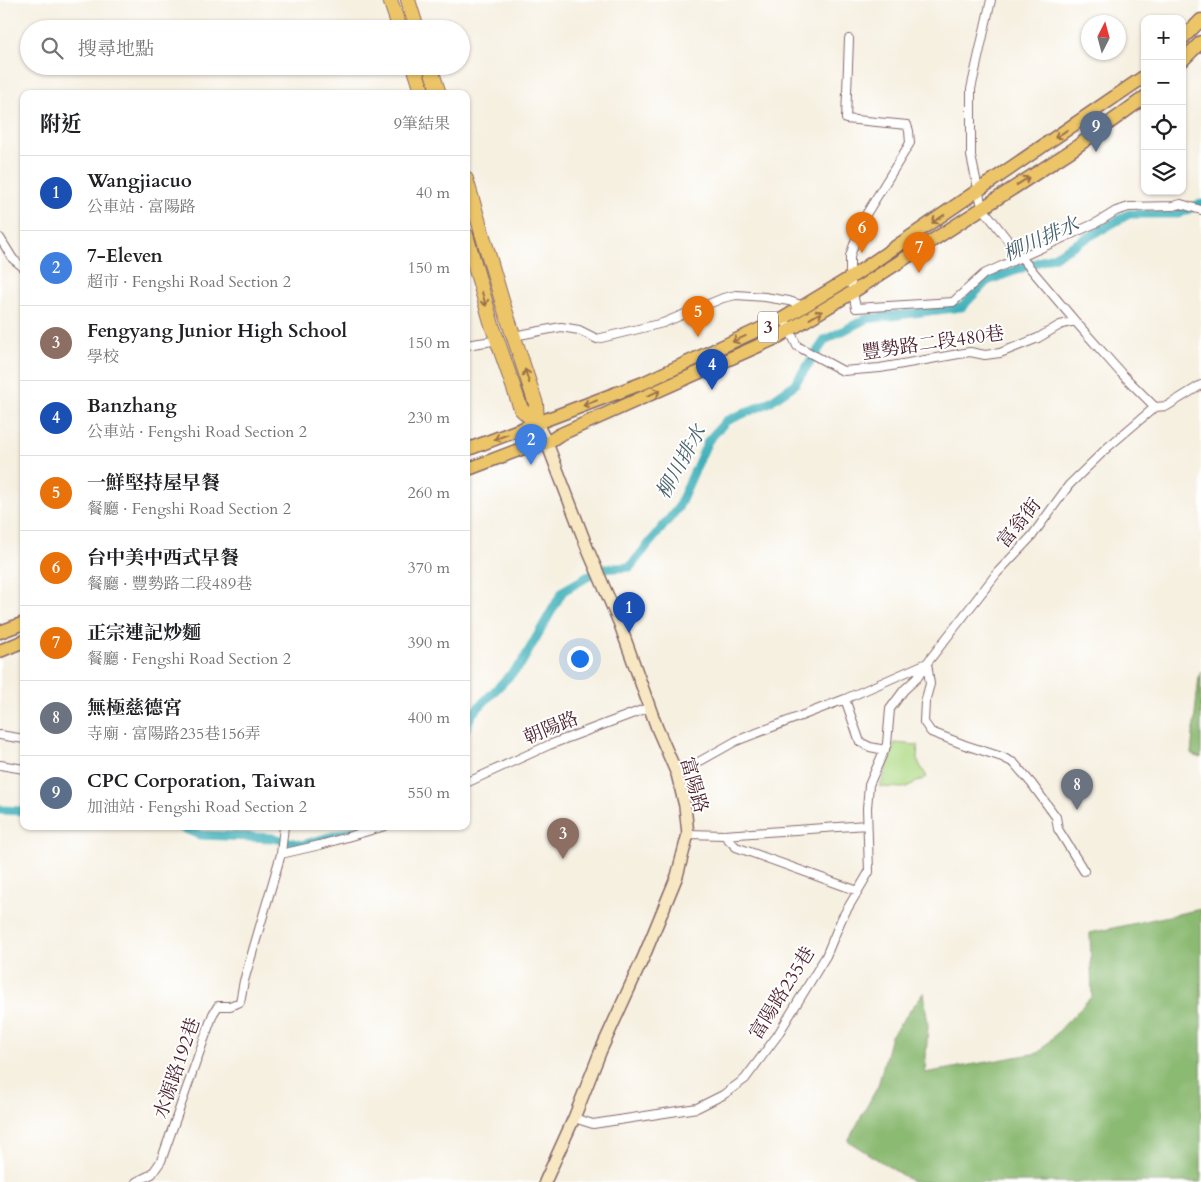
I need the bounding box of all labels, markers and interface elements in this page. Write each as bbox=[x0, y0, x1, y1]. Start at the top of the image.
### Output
north arrow bbox=[1081, 15, 1126, 60]
map controls bbox=[1141, 15, 1186, 195]
button: + bbox=[1141, 15, 1186, 60]
search box bbox=[20, 20, 470, 75]
icon: search bbox=[38, 34, 66, 62]
text: 搜尋地點 bbox=[78, 36, 154, 62]
button: − bbox=[1141, 60, 1186, 105]
button: locate bbox=[1141, 105, 1186, 150]
text: 附近 bbox=[40, 110, 82, 139]
pin: 9 bbox=[1080, 111, 1112, 152]
text: 9筆結果 bbox=[394, 113, 450, 135]
one-way arrow bbox=[1054, 128, 1068, 139]
button: layers bbox=[1141, 150, 1186, 195]
text: Wangjiacuo bbox=[87, 168, 192, 194]
one-way arrow bbox=[1016, 176, 1030, 186]
text: 1 bbox=[52, 182, 60, 204]
text: 40 m bbox=[416, 182, 450, 204]
text: 公車站 · 富陽路 bbox=[87, 196, 196, 218]
water label: 柳川排水 bbox=[999, 210, 1085, 268]
pin: 6 bbox=[846, 212, 878, 253]
one-way arrow bbox=[931, 214, 945, 224]
pin: 7 bbox=[903, 232, 935, 273]
text: 7-Eleven bbox=[87, 243, 163, 269]
text: 2 bbox=[52, 257, 60, 279]
text: 150 m bbox=[408, 257, 450, 279]
text: 超市 · Fengshi Road Section 2 bbox=[87, 271, 291, 293]
one-way arrow bbox=[480, 290, 490, 306]
pin: 5 bbox=[682, 296, 714, 337]
one-way arrow bbox=[809, 309, 823, 319]
road number: 3 bbox=[758, 312, 778, 342]
text: Fengyang Junior High School bbox=[87, 318, 347, 344]
street label: 豐勢路二段480巷 bbox=[860, 320, 1006, 366]
text: 3 bbox=[52, 332, 60, 354]
text: 150 m bbox=[408, 332, 450, 354]
one-way arrow bbox=[732, 335, 747, 345]
text: 學校 bbox=[87, 346, 119, 368]
pin: 4 bbox=[696, 349, 728, 390]
one-way arrow bbox=[522, 369, 531, 385]
one-way arrow bbox=[646, 388, 661, 398]
text: Banzhang bbox=[87, 393, 177, 419]
one-way arrow bbox=[583, 399, 598, 408]
text: 4 bbox=[52, 407, 60, 429]
text: 230 m bbox=[408, 407, 450, 429]
water label: 柳川排水 bbox=[650, 419, 713, 504]
text: 公車站 · Fengshi Road Section 2 bbox=[87, 421, 307, 443]
pin: 2 bbox=[515, 424, 547, 465]
one-way arrow bbox=[494, 433, 510, 442]
text: 一鮮堅持屋早餐 bbox=[87, 470, 220, 496]
text: 5 bbox=[52, 482, 60, 504]
text: 260 m bbox=[408, 482, 450, 504]
street label: 富翁街 bbox=[991, 493, 1047, 553]
text: 餐廳 · Fengshi Road Section 2 bbox=[87, 498, 291, 520]
text: 台中美中西式早餐 bbox=[87, 545, 239, 571]
text: 6 bbox=[52, 557, 60, 579]
text: 370 m bbox=[408, 557, 450, 579]
text: 餐廳 · 豐勢路二段489巷 bbox=[87, 573, 252, 595]
pin: 1 bbox=[613, 592, 645, 633]
text: 正宗連記炒麵 bbox=[87, 620, 201, 646]
text: 7 bbox=[52, 632, 60, 654]
text: 390 m bbox=[408, 632, 450, 654]
your location bbox=[567, 646, 593, 672]
text: 餐廳 · Fengshi Road Section 2 bbox=[87, 648, 291, 670]
text: 無極慈德宮 bbox=[87, 695, 182, 721]
street label: 朝陽路 bbox=[520, 705, 582, 751]
text: 8 bbox=[52, 707, 60, 729]
text: 400 m bbox=[408, 707, 450, 729]
text: 寺廟 · 富陽路235巷156弄 bbox=[87, 723, 261, 745]
street label: 富陽路 bbox=[674, 754, 714, 816]
text: CPC Corporation, Taiwan bbox=[87, 768, 316, 794]
pin: 8 bbox=[1061, 769, 1093, 810]
text: 9 bbox=[52, 782, 60, 804]
text: 550 m bbox=[408, 782, 450, 804]
text: 加油站 · Fengshi Road Section 2 bbox=[87, 796, 307, 818]
pin: 3 bbox=[547, 818, 579, 859]
street label: 富陽路235巷 bbox=[743, 942, 821, 1044]
street label: 水源路192巷 bbox=[148, 1014, 206, 1122]

